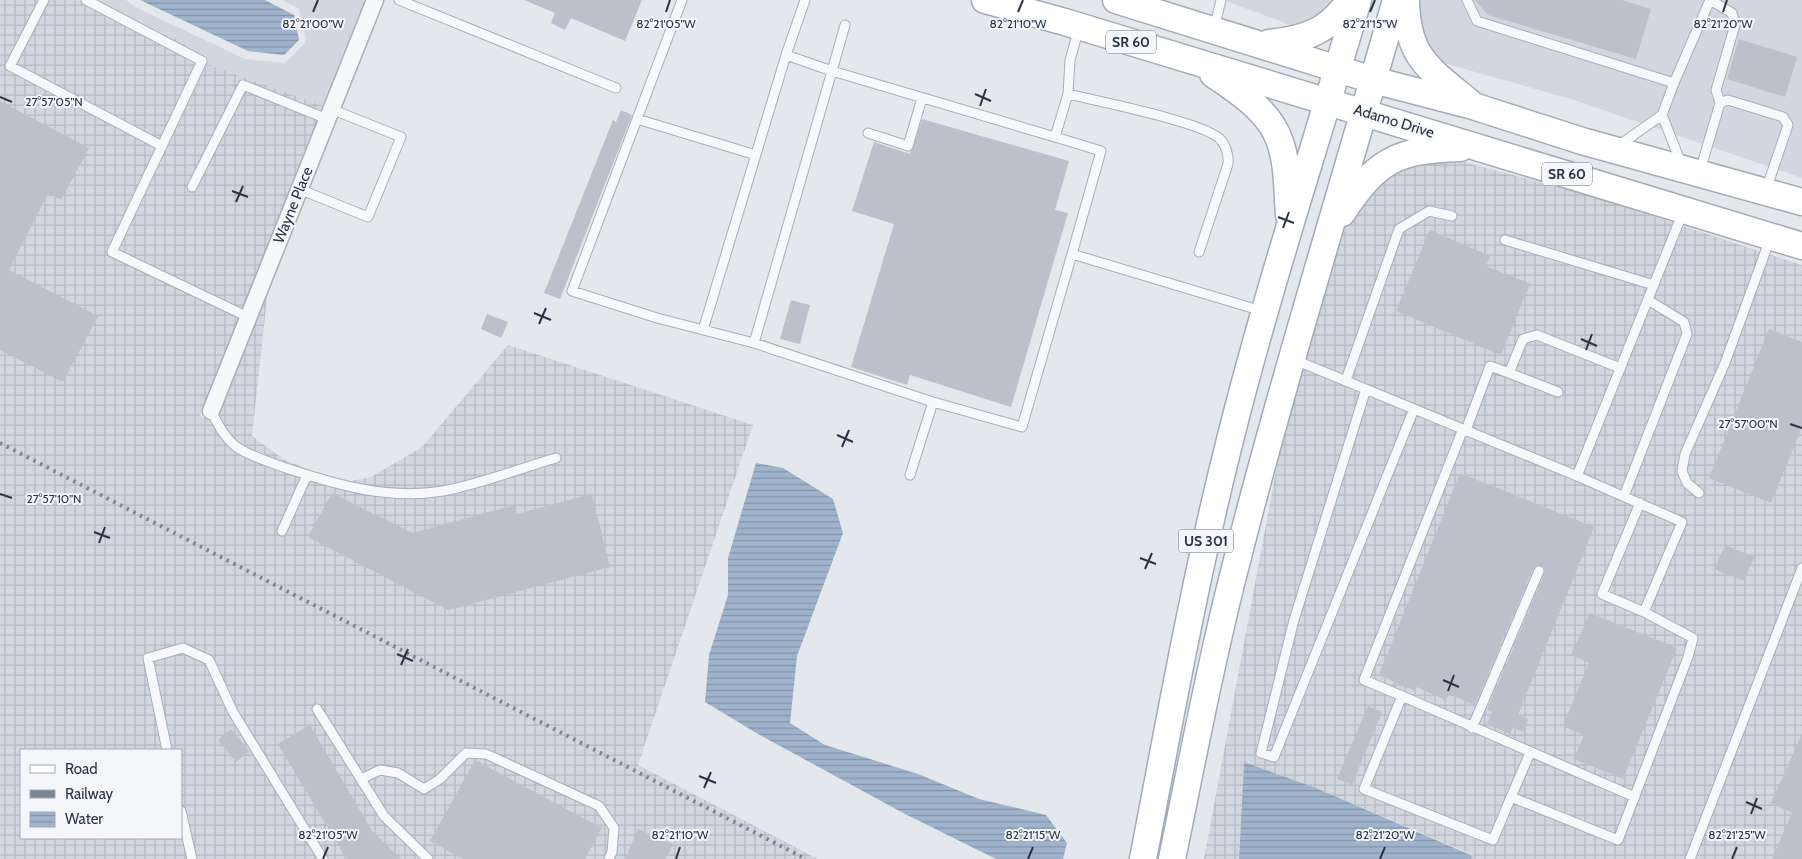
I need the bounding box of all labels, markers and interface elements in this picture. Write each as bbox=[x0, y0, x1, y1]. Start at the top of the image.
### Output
text: 82°21'00"W bbox=[282, 16, 344, 31]
text: 82°21'05"W bbox=[636, 16, 696, 31]
text: 82°21'10"W bbox=[990, 16, 1047, 31]
text: 82°21'15"W bbox=[1343, 16, 1398, 31]
text: 82°21'20"W bbox=[1693, 16, 1753, 31]
road number: SR 60 bbox=[1106, 31, 1156, 54]
text: 27°57'05"N bbox=[25, 94, 83, 109]
street label: Adamo Drive bbox=[1352, 100, 1437, 142]
road number: SR 60 bbox=[1542, 162, 1592, 185]
street label: Wayne Place bbox=[269, 164, 317, 246]
text: 27°57'00"N bbox=[1718, 416, 1778, 431]
text: 27°57'10"N bbox=[26, 491, 82, 506]
road number: US 301 bbox=[1178, 530, 1234, 552]
legend bbox=[20, 749, 182, 839]
text: Road bbox=[65, 760, 98, 778]
text: Railway bbox=[65, 785, 114, 803]
text: Water bbox=[65, 810, 103, 828]
text: 82°21'05"W bbox=[298, 827, 358, 842]
text: 82°21'10"W bbox=[652, 827, 709, 842]
text: 82°21'15"W bbox=[1006, 827, 1061, 842]
text: 82°21'20"W bbox=[1355, 827, 1415, 842]
text: 82°21'25"W bbox=[1708, 827, 1766, 842]

